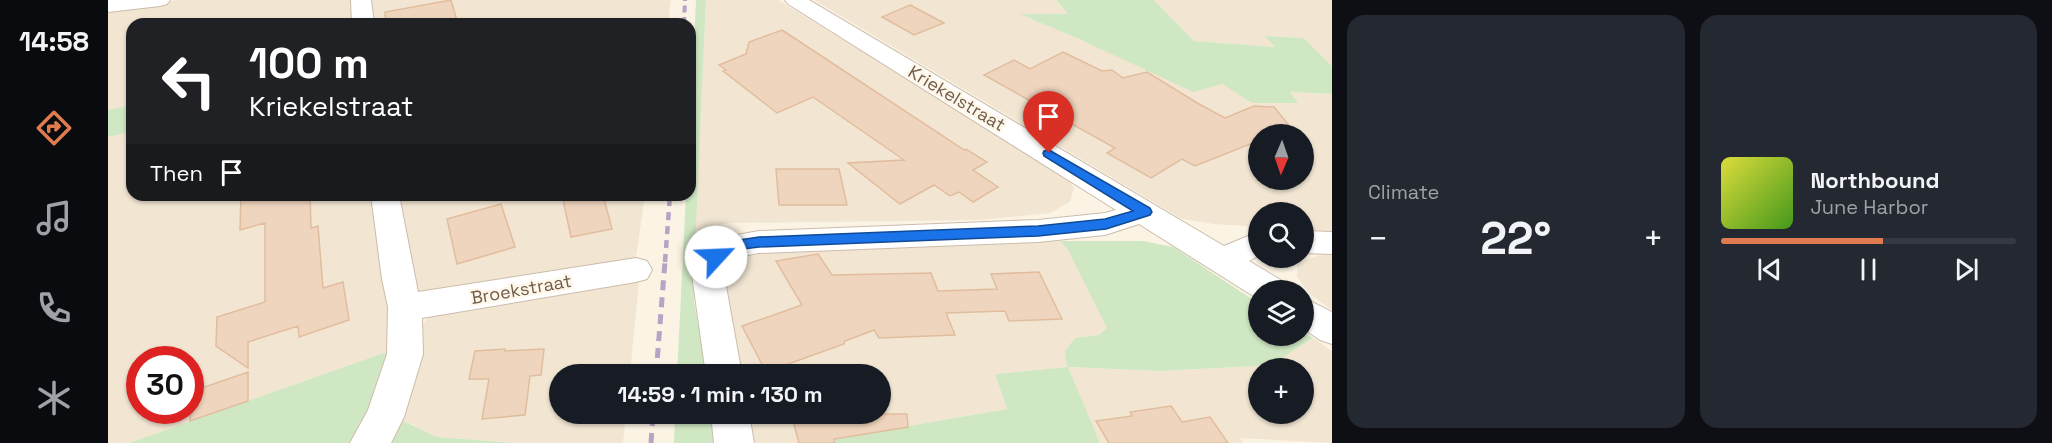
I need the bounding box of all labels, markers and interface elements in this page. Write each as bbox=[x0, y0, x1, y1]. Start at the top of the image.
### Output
text: 14:58 bbox=[19, 24, 89, 59]
text: 100 m bbox=[249, 37, 369, 90]
icon: left bbox=[150, 42, 228, 120]
street label: Kriekelstraat bbox=[904, 60, 1010, 136]
text: Kriekelstraat bbox=[249, 89, 413, 124]
pin bbox=[1023, 91, 1074, 153]
icon: arrive bbox=[1032, 100, 1065, 133]
icon: directions bbox=[33, 107, 75, 149]
north arrow bbox=[1248, 124, 1314, 190]
map controls bbox=[1248, 124, 1314, 424]
icon: arrive bbox=[215, 156, 248, 189]
text: Then bbox=[150, 159, 203, 187]
text: Northbound bbox=[1811, 166, 1940, 194]
text: Climate bbox=[1368, 179, 1439, 205]
text: June Harbor bbox=[1811, 194, 1928, 220]
icon: music bbox=[33, 197, 75, 239]
button: search bbox=[1248, 202, 1314, 268]
text: 22° bbox=[1480, 210, 1551, 267]
text: − bbox=[1368, 218, 1388, 260]
text: + bbox=[1643, 218, 1663, 260]
position arrow bbox=[684, 225, 748, 289]
icon: previous bbox=[1753, 253, 1786, 286]
icon: pause bbox=[1852, 253, 1885, 286]
icon: next bbox=[1950, 253, 1983, 286]
street label: Broekstraat bbox=[469, 269, 573, 309]
button: layers bbox=[1248, 280, 1314, 346]
icon: phone bbox=[33, 287, 75, 329]
speed limit sign: 30 bbox=[126, 346, 204, 424]
button: + bbox=[1248, 358, 1314, 424]
icon: climate bbox=[33, 377, 75, 419]
text: 14:59 · 1 min · 130 m bbox=[618, 380, 822, 408]

